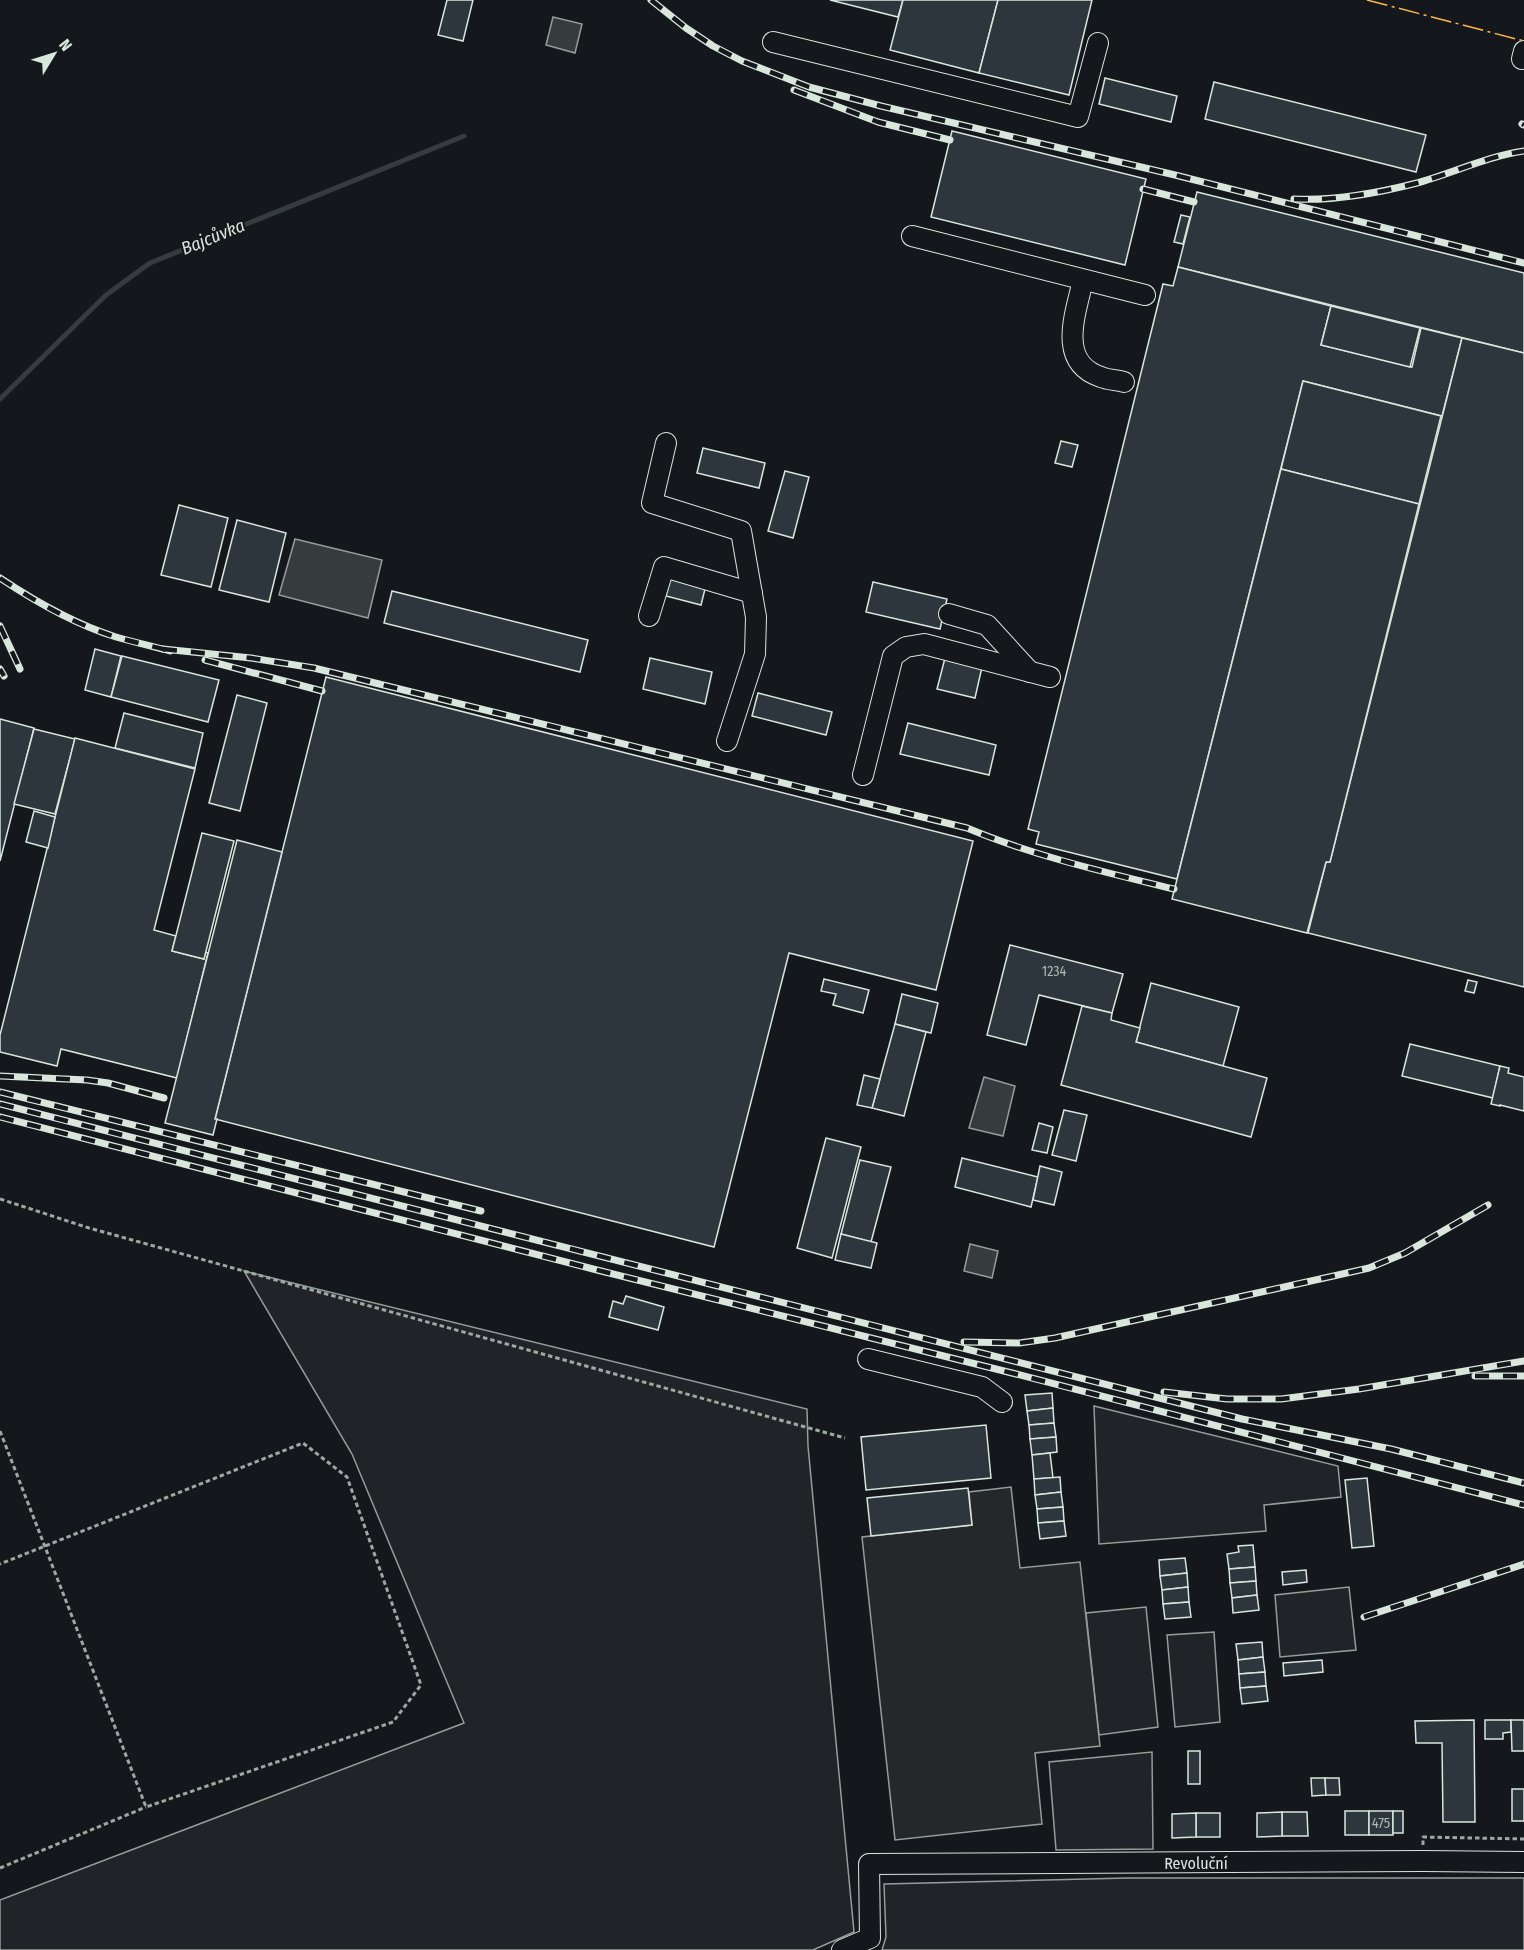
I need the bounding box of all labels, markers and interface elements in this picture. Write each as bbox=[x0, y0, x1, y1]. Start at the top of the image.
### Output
north arrow bbox=[24, 24, 84, 84]
text: N bbox=[55, 35, 76, 55]
water label: Bajcůvka bbox=[178, 214, 248, 260]
house number: 1234 bbox=[1042, 963, 1067, 980]
house number: 475 bbox=[1372, 1815, 1390, 1832]
street label: Revoluční bbox=[1164, 1854, 1228, 1873]

